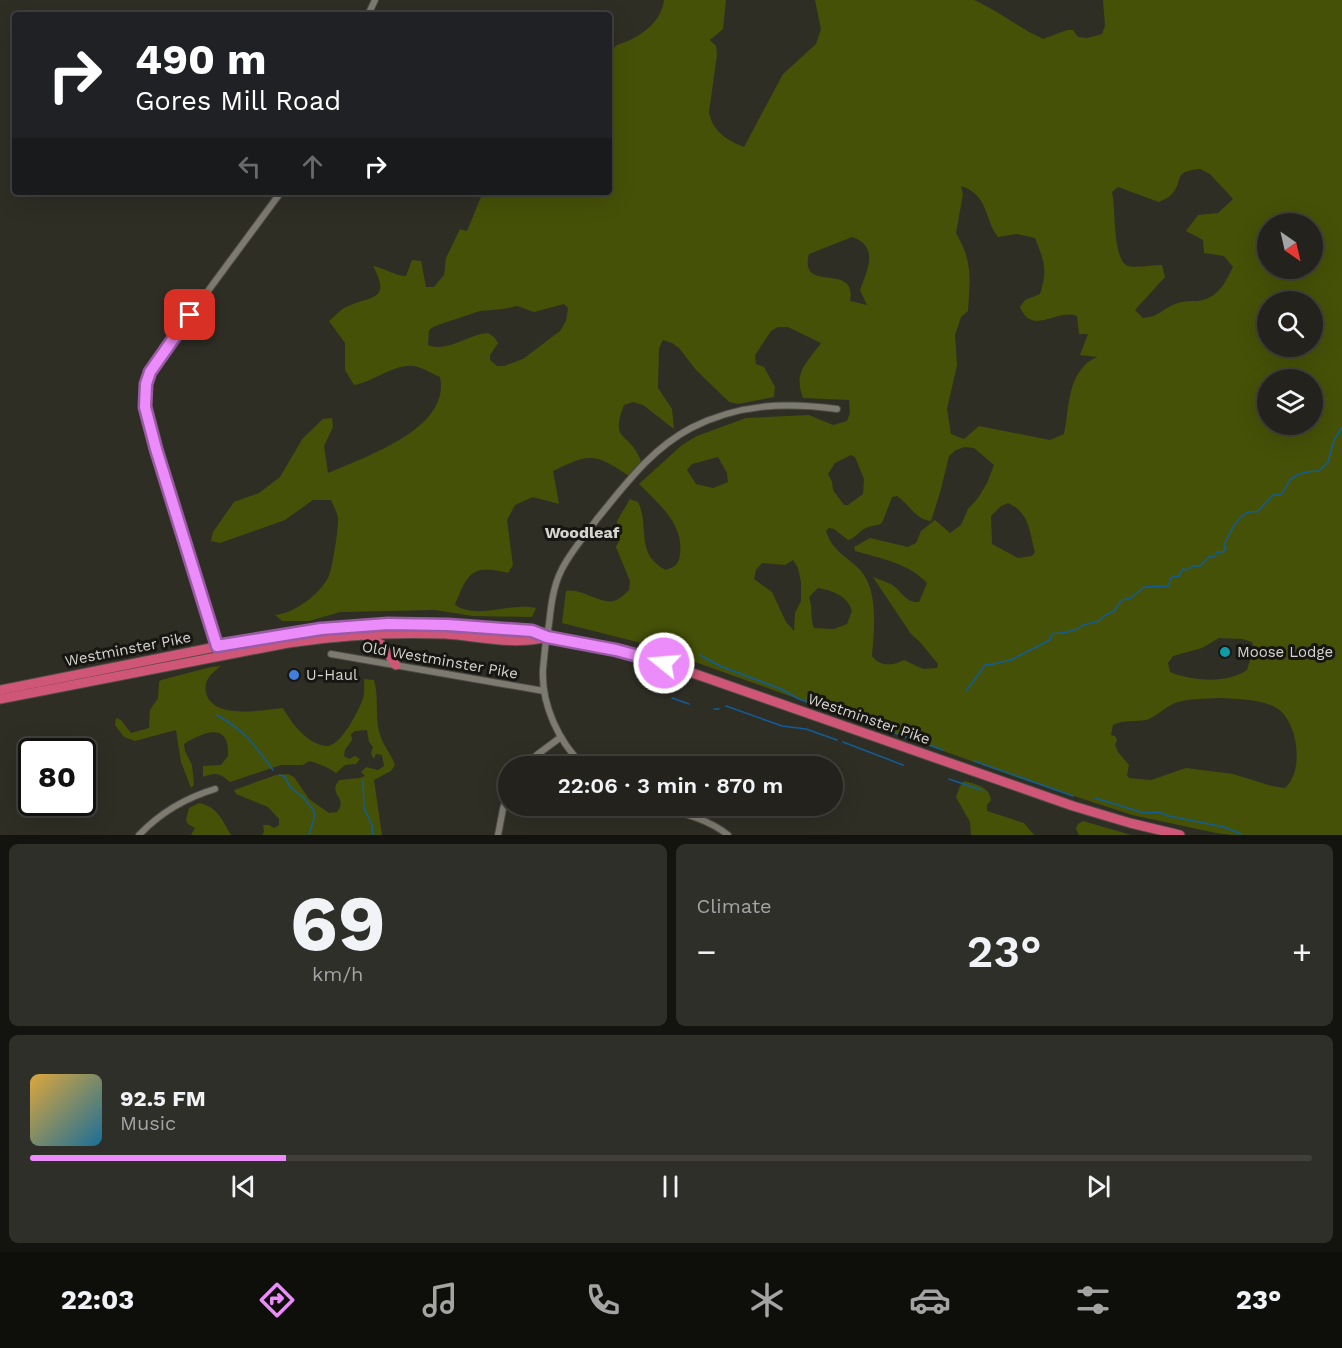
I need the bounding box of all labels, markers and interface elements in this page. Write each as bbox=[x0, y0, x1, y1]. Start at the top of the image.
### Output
text: 490 m bbox=[135, 35, 267, 84]
icon: right bbox=[36, 36, 114, 114]
text: Gores Mill Road bbox=[135, 85, 341, 117]
icon: left bbox=[233, 150, 266, 183]
icon: ahead bbox=[296, 150, 329, 183]
icon: right bbox=[359, 150, 392, 183]
north arrow bbox=[1257, 213, 1323, 279]
map controls bbox=[1257, 213, 1323, 435]
pin bbox=[164, 289, 215, 340]
button: search bbox=[1257, 291, 1323, 357]
icon: arrive bbox=[173, 298, 206, 331]
button: layers bbox=[1257, 369, 1323, 435]
district label: Woodleaf bbox=[545, 523, 620, 542]
street label: Westminster Pike bbox=[63, 628, 193, 670]
position arrow bbox=[632, 631, 696, 695]
street label: Old Westminster Pike bbox=[361, 637, 519, 683]
place label: Moose Lodge bbox=[1237, 643, 1333, 661]
marker: Moose Lodge bbox=[1218, 645, 1232, 659]
place label: U-Haul bbox=[306, 666, 358, 684]
marker: U-Haul bbox=[287, 668, 301, 682]
street label: Westminster Pike bbox=[806, 690, 932, 748]
speed limit sign: 80 bbox=[18, 738, 96, 816]
text: 22:06 · 3 min · 870 m bbox=[558, 773, 783, 798]
text: 69 bbox=[290, 877, 386, 969]
text: Climate bbox=[697, 894, 772, 918]
text: 23° bbox=[967, 925, 1042, 978]
text: − bbox=[697, 932, 716, 971]
text: + bbox=[1292, 932, 1312, 971]
text: km/h bbox=[312, 962, 364, 986]
text: 92.5 FM bbox=[120, 1086, 206, 1111]
text: Music bbox=[120, 1111, 176, 1135]
icon: previous bbox=[227, 1170, 260, 1203]
icon: pause bbox=[654, 1170, 687, 1203]
icon: next bbox=[1082, 1170, 1115, 1203]
icon: directions bbox=[256, 1279, 298, 1321]
icon: music bbox=[419, 1279, 461, 1321]
icon: phone bbox=[582, 1279, 624, 1321]
icon: climate bbox=[746, 1279, 788, 1321]
icon: car bbox=[909, 1279, 951, 1321]
icon: filters bbox=[1072, 1279, 1114, 1321]
text: 22:03 bbox=[61, 1284, 134, 1316]
text: 23° bbox=[1236, 1284, 1281, 1316]

